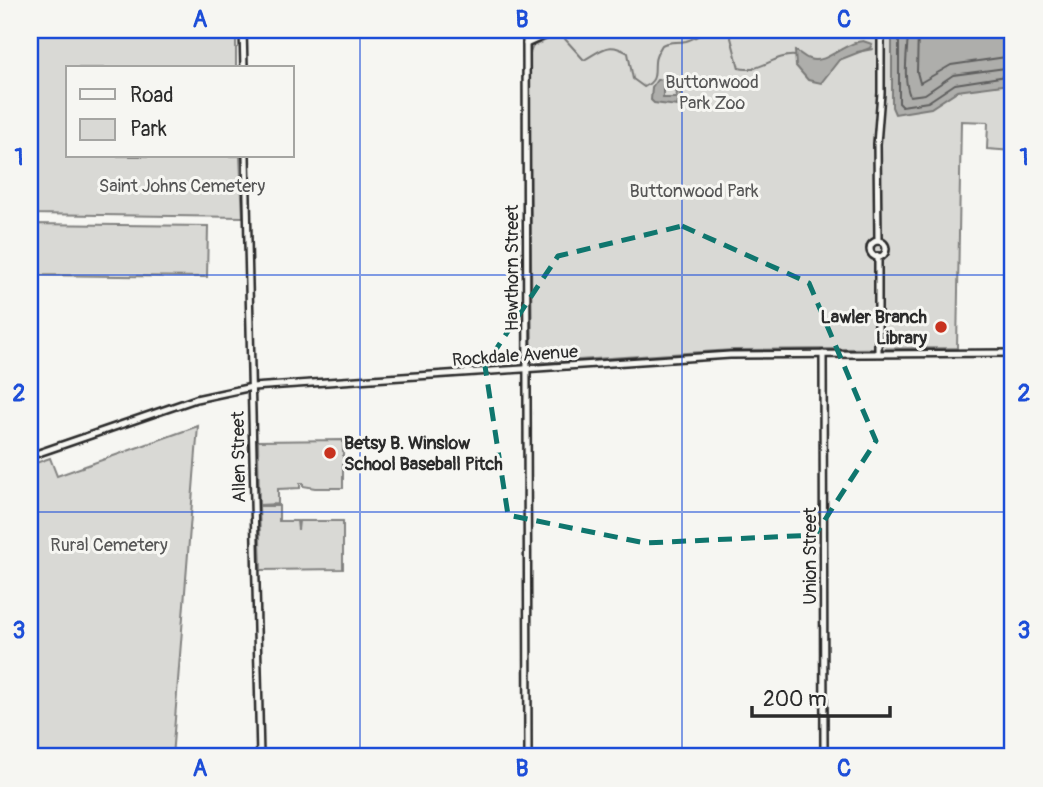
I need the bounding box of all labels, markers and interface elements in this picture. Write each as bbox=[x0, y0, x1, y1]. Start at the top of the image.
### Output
text: A bbox=[193, 5, 208, 34]
text: B bbox=[515, 5, 529, 34]
text: C bbox=[837, 5, 851, 34]
legend bbox=[66, 66, 294, 158]
park label: Buttonwood Park Zoo bbox=[665, 71, 759, 115]
text: Road bbox=[130, 82, 174, 109]
text: Park bbox=[130, 116, 167, 143]
text: 1 bbox=[15, 143, 24, 172]
text: 1 bbox=[1020, 143, 1029, 172]
park label: Saint Johns Cemetery bbox=[99, 175, 266, 198]
park label: Buttonwood Park bbox=[629, 180, 759, 203]
street label: Hawthorn Street bbox=[501, 204, 524, 331]
place label: Lawler Branch Library bbox=[821, 306, 928, 350]
marker: Lawler Branch Library bbox=[933, 319, 949, 335]
street label: Rockdale Avenue bbox=[451, 340, 579, 372]
text: 2 bbox=[13, 379, 26, 408]
text: 2 bbox=[1018, 379, 1031, 408]
street label: Allen Street bbox=[227, 410, 251, 503]
place label: Betsy B. Winslow School Baseball Pitch bbox=[344, 432, 503, 476]
marker: Betsy B. Winslow School Baseball Pitch bbox=[322, 445, 338, 461]
street label: Union Street bbox=[799, 506, 822, 605]
park label: Rural Cemetery bbox=[50, 534, 168, 557]
text: 3 bbox=[13, 616, 25, 645]
text: 3 bbox=[1018, 616, 1030, 645]
scale bar bbox=[752, 675, 891, 719]
text: 200 m bbox=[763, 686, 827, 713]
text: A bbox=[193, 754, 208, 783]
text: B bbox=[515, 754, 529, 783]
text: C bbox=[837, 754, 851, 783]

